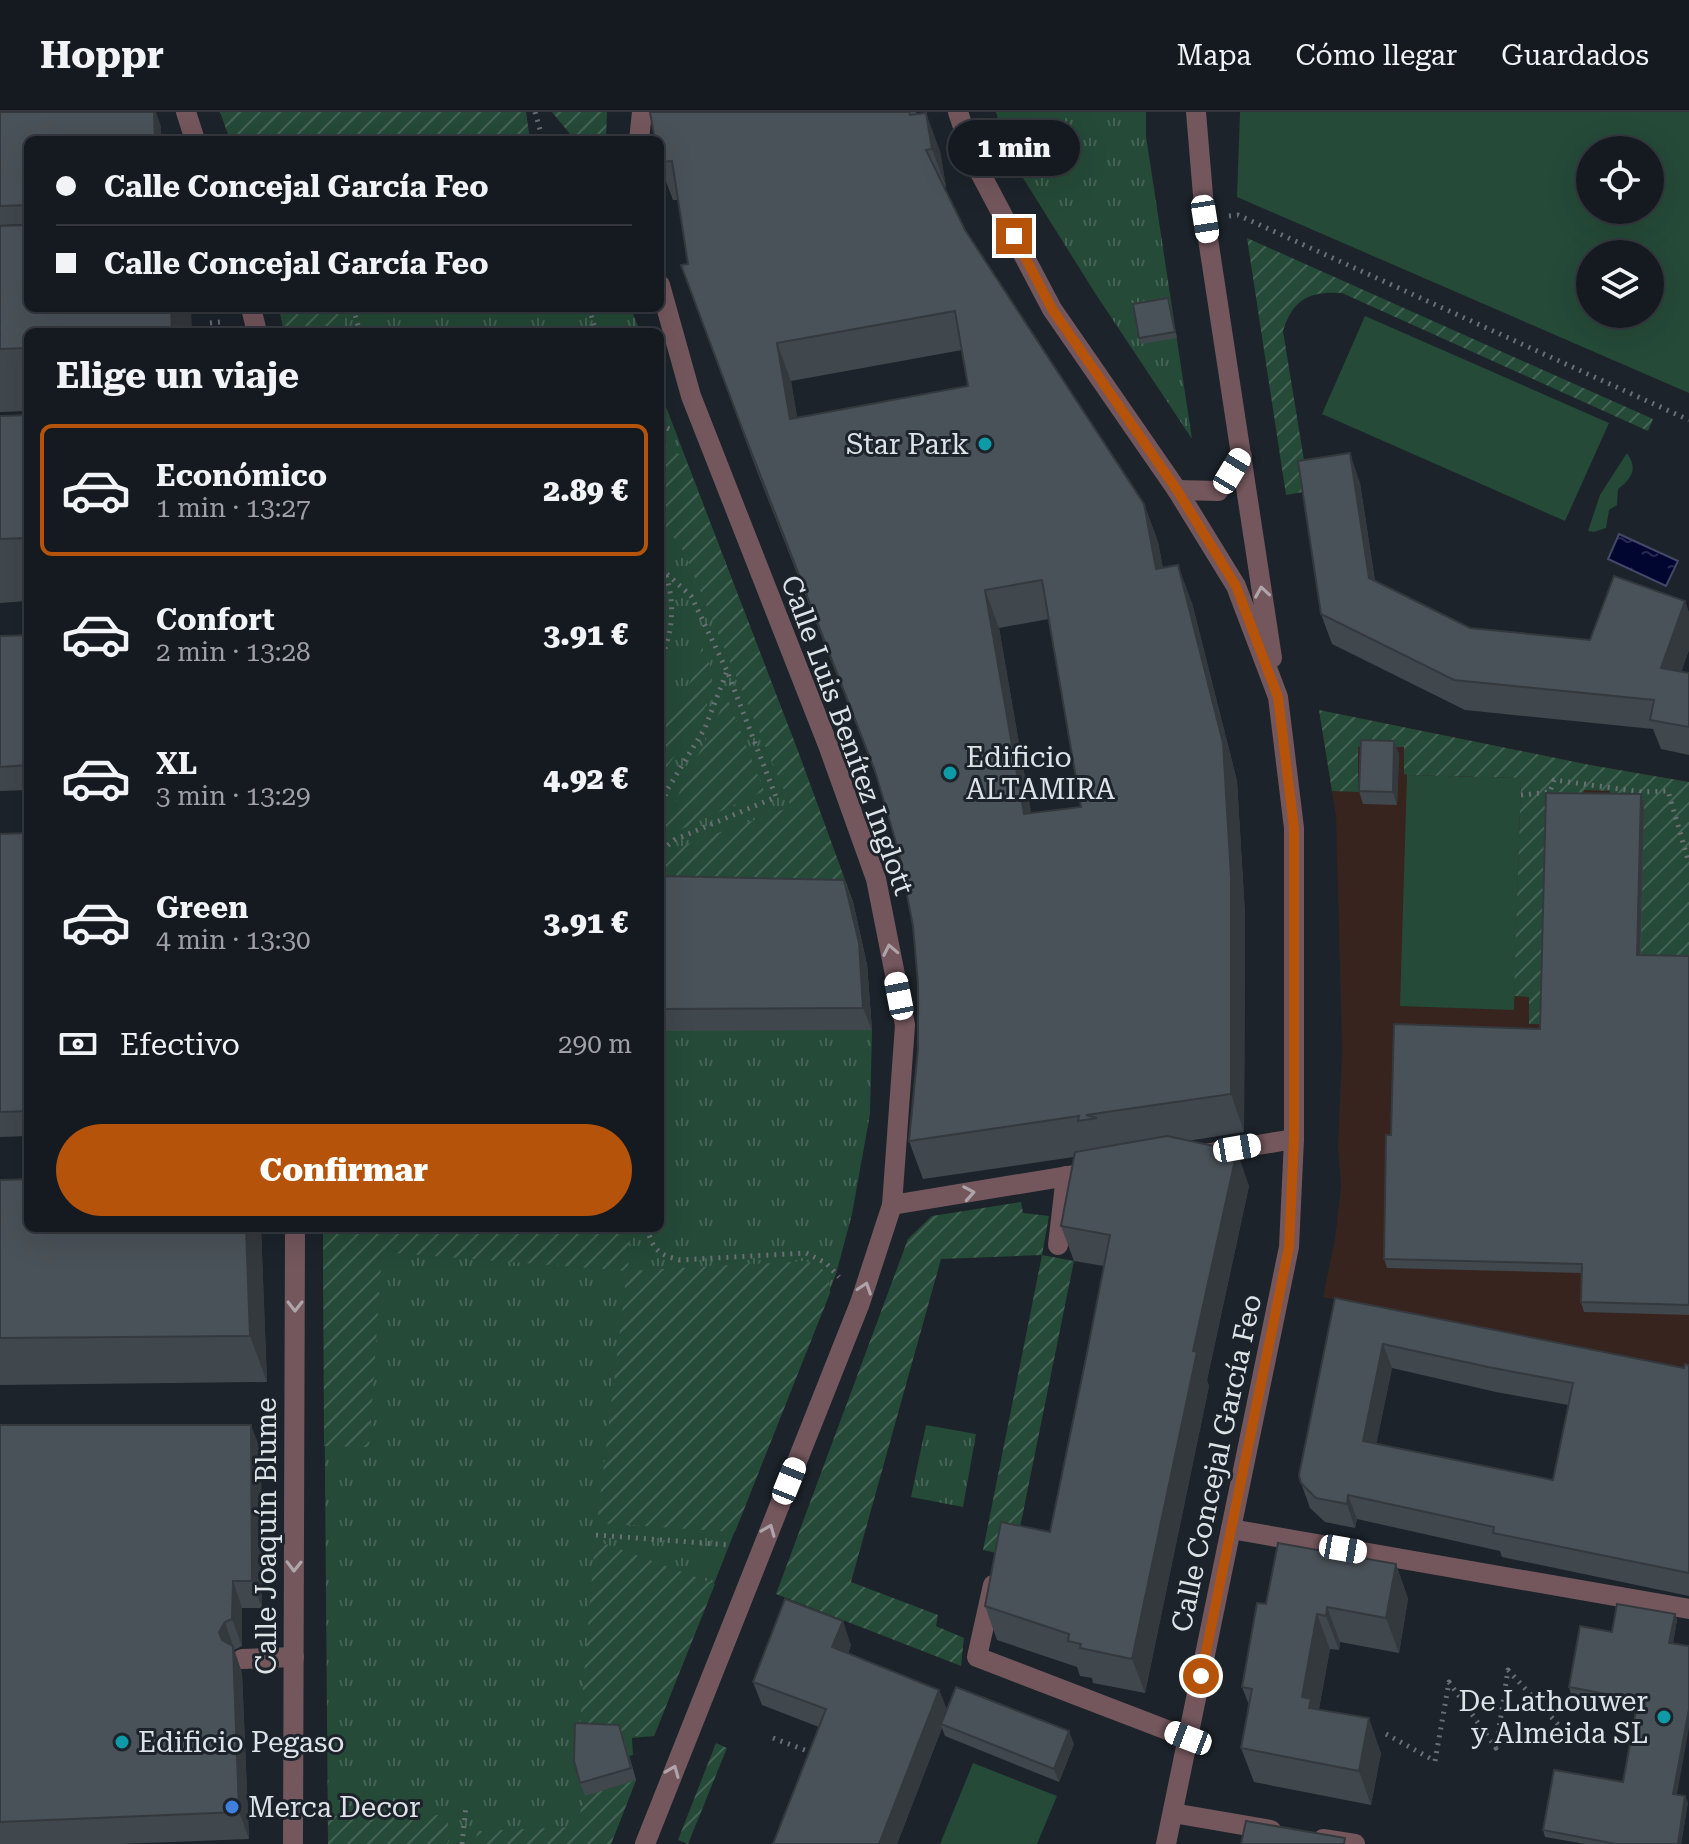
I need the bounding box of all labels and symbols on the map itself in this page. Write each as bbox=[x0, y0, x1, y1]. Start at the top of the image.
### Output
callout: 1 min bbox=[948, 120, 1080, 176]
car bbox=[1189, 193, 1221, 245]
route end bbox=[996, 218, 1032, 254]
place label: Star Park bbox=[846, 428, 969, 461]
marker: Star Park bbox=[976, 435, 994, 453]
car bbox=[1209, 444, 1255, 498]
street label: Calle Luis Benítez Inglott bbox=[774, 571, 921, 899]
one-way arrow bbox=[1255, 585, 1272, 599]
place label: Edificio ALTAMIRA bbox=[966, 741, 1116, 806]
marker: Edificio ALTAMIRA bbox=[941, 764, 959, 782]
one-way arrow bbox=[882, 944, 899, 958]
car bbox=[883, 970, 915, 1022]
car bbox=[1211, 1132, 1263, 1164]
one-way arrow bbox=[963, 1185, 976, 1202]
one-way arrow bbox=[855, 1282, 871, 1296]
street label: Calle Concejal García Feo bbox=[1165, 1291, 1268, 1635]
one-way arrow bbox=[286, 1300, 304, 1313]
street label: Calle Joaquín Blume bbox=[250, 1397, 283, 1675]
car bbox=[769, 1454, 809, 1508]
one-way arrow bbox=[760, 1524, 776, 1538]
car bbox=[1317, 1533, 1369, 1565]
one-way arrow bbox=[286, 1560, 303, 1573]
route start bbox=[1183, 1658, 1219, 1694]
place label: De Lathouwer y Almeida SL bbox=[1459, 1685, 1648, 1750]
marker: De Lathouwer y Almeida SL bbox=[1655, 1708, 1673, 1726]
car bbox=[1161, 1718, 1215, 1758]
place label: Edificio Pegaso bbox=[138, 1726, 344, 1759]
marker: Edificio Pegaso bbox=[113, 1733, 131, 1751]
one-way arrow bbox=[664, 1765, 680, 1779]
place label: Merca Decor bbox=[248, 1791, 421, 1824]
marker: Merca Decor bbox=[223, 1798, 241, 1816]

